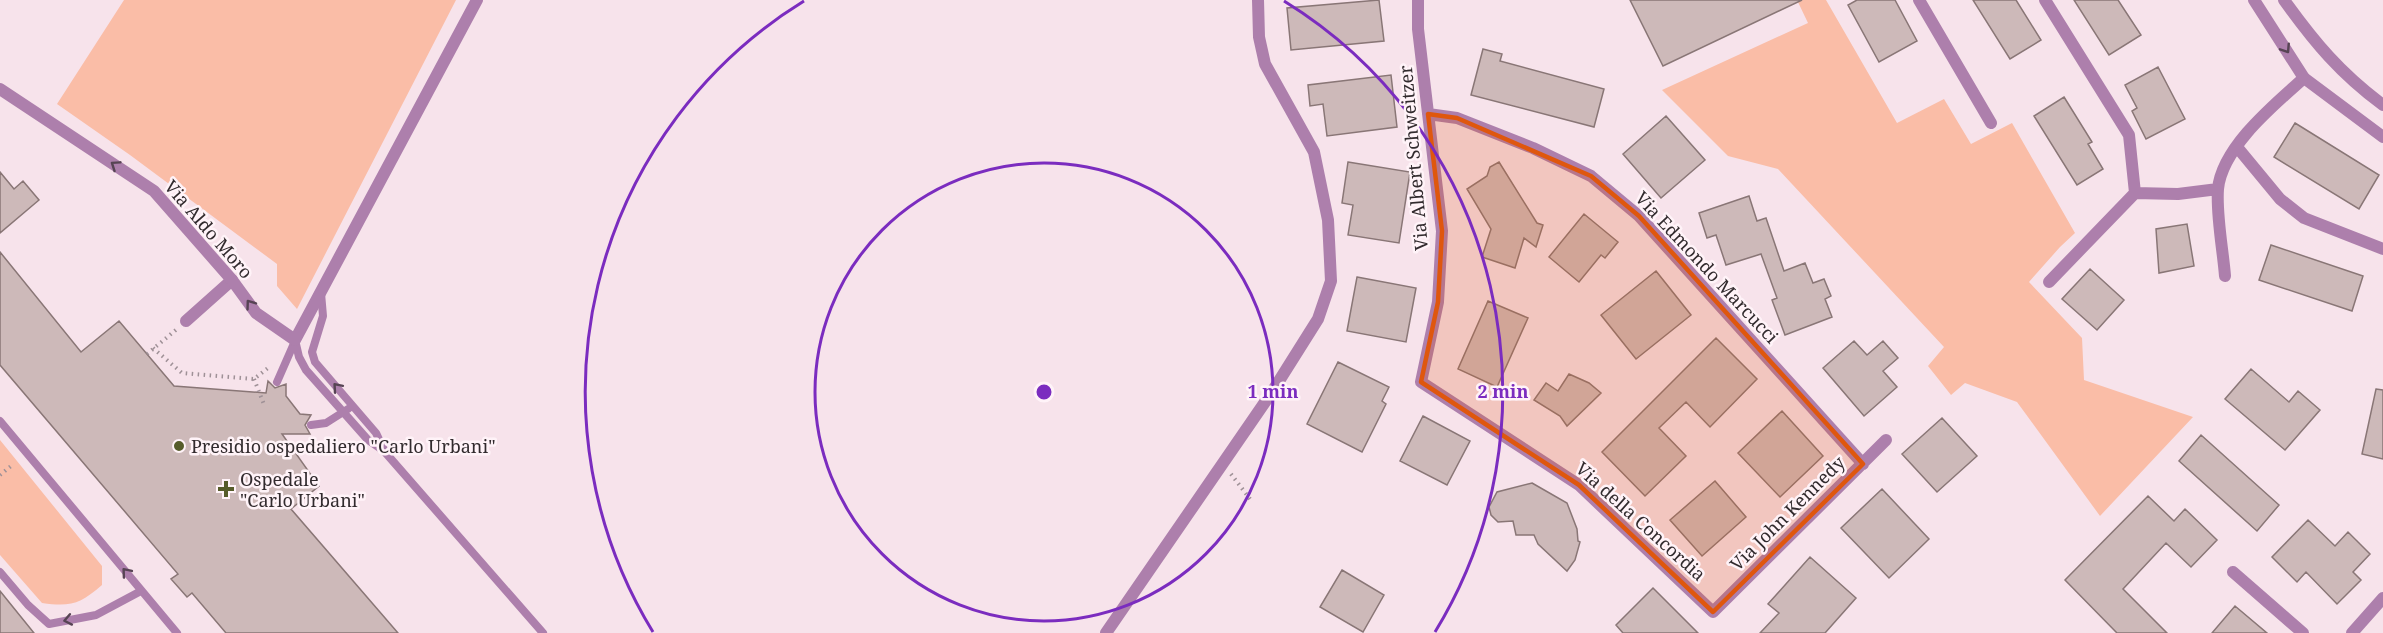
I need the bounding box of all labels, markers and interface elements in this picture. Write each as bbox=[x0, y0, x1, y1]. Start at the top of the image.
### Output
one-way arrow bbox=[2278, 43, 2290, 53]
street label: Via Albert Schweitzer bbox=[1393, 64, 1433, 252]
one-way arrow bbox=[111, 161, 122, 172]
street label: Via Aldo Moro bbox=[160, 175, 258, 283]
street label: Via Edmondo Marcucci bbox=[1630, 186, 1784, 348]
one-way arrow bbox=[246, 300, 257, 311]
text: 1 min bbox=[1248, 379, 1298, 403]
text: 2 min bbox=[1478, 379, 1528, 403]
centre of rings bbox=[1034, 382, 1054, 402]
one-way arrow bbox=[334, 383, 345, 394]
place label: Presidio ospedaliero "Carlo Urbani" bbox=[191, 434, 496, 458]
marker: Presidio ospedaliero "Carlo Urbani" bbox=[172, 439, 186, 453]
street label: Via John Kennedy bbox=[1724, 450, 1850, 576]
street label: Via della Concordia bbox=[1571, 456, 1711, 586]
place label: Ospedale "Carlo Urbani" bbox=[240, 467, 365, 512]
marker: Ospedale "Carlo Urbani" bbox=[217, 480, 235, 498]
one-way arrow bbox=[122, 568, 133, 579]
one-way arrow bbox=[64, 613, 74, 626]

